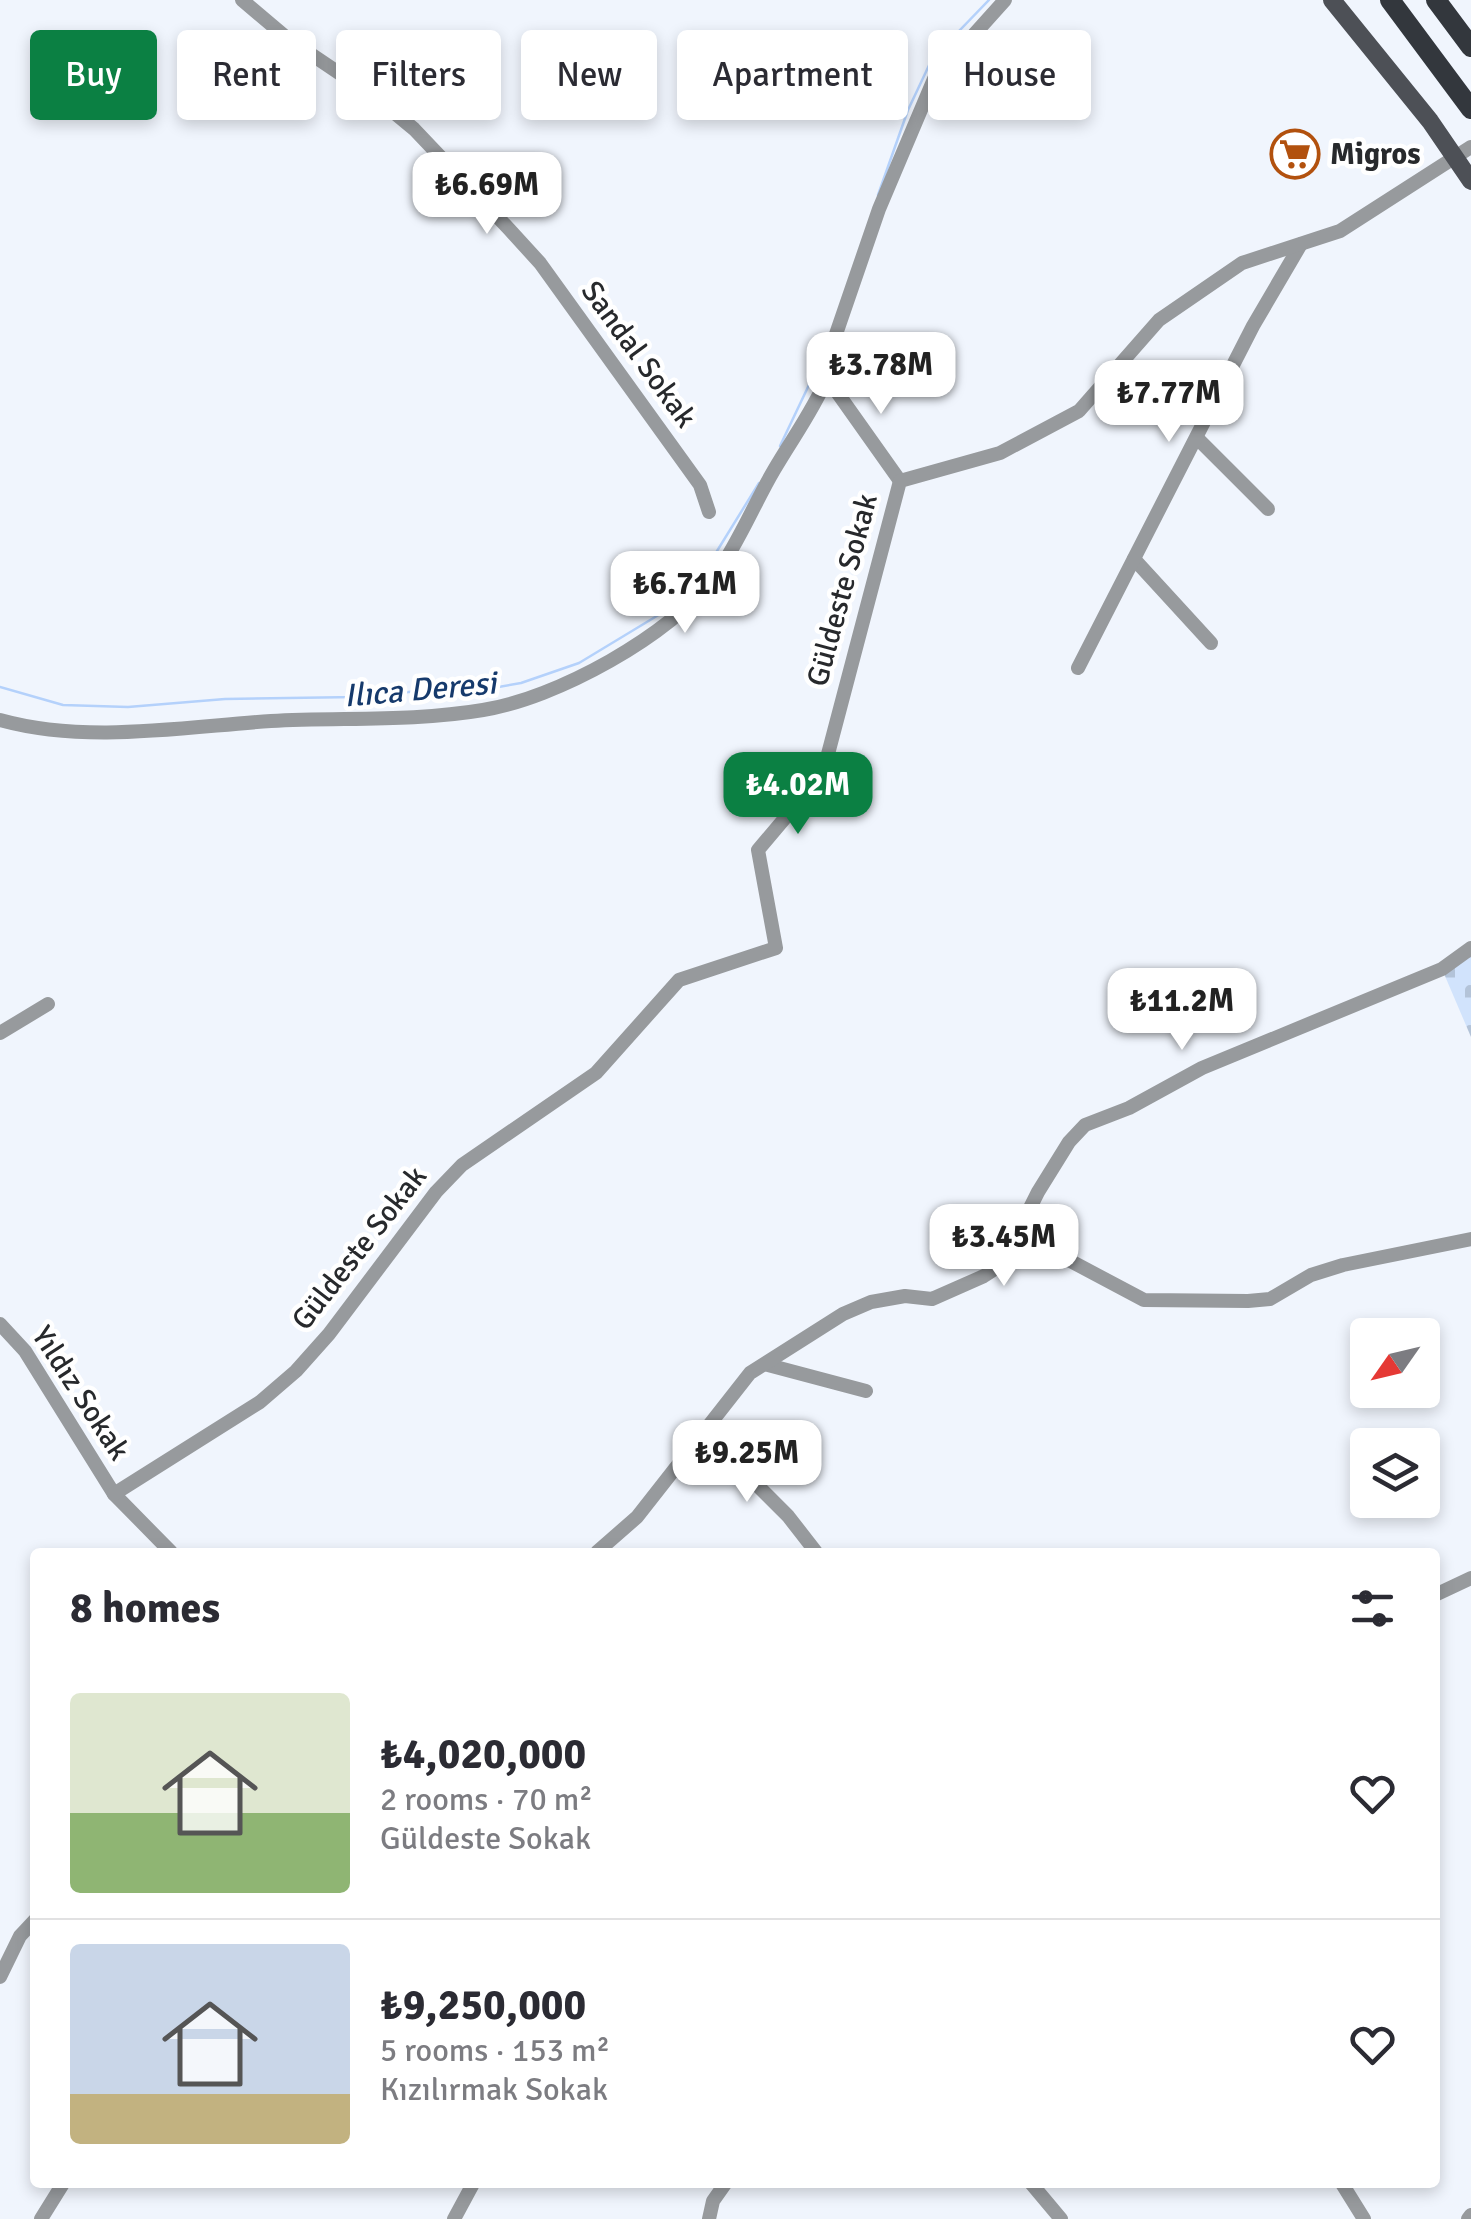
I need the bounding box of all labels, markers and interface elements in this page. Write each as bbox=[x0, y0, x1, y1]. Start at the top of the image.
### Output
chip: Buy bbox=[30, 30, 157, 120]
chip: Rent bbox=[177, 30, 316, 120]
chip: Filters bbox=[336, 30, 501, 120]
chip: New bbox=[521, 30, 657, 120]
chip: Apartment bbox=[677, 30, 908, 120]
chip: House bbox=[928, 30, 1091, 120]
supermarket icon: Migros bbox=[1269, 128, 1321, 180]
place label: Migros bbox=[1330, 136, 1420, 173]
pin: ₺6.69M bbox=[406, 152, 568, 237]
text: ₺6.69M bbox=[435, 165, 539, 204]
street label: Sandal Sokak bbox=[573, 274, 704, 435]
pin: ₺3.78M bbox=[800, 332, 962, 417]
text: ₺3.78M bbox=[829, 345, 933, 384]
pin: ₺7.77M bbox=[1088, 360, 1250, 445]
text: ₺7.77M bbox=[1117, 373, 1221, 412]
street label: Güldeste Sokak bbox=[799, 490, 886, 690]
pin: ₺6.71M bbox=[604, 551, 766, 636]
text: ₺6.71M bbox=[633, 564, 737, 603]
water label: Ilıca Deresi bbox=[342, 663, 501, 716]
pin: ₺4.02M bbox=[717, 752, 879, 837]
text: ₺4.02M bbox=[746, 765, 850, 804]
pin: ₺11.2M bbox=[1101, 968, 1263, 1053]
text: ₺11.2M bbox=[1130, 981, 1234, 1020]
street label: Güldeste Sokak bbox=[284, 1159, 435, 1338]
pin: ₺3.45M bbox=[923, 1204, 1085, 1289]
text: ₺3.45M bbox=[952, 1217, 1056, 1256]
north arrow bbox=[1350, 1318, 1440, 1408]
map controls bbox=[1350, 1318, 1440, 1518]
street label: Yıldız Sokak bbox=[23, 1319, 138, 1467]
pin: ₺9.25M bbox=[666, 1420, 828, 1505]
button: layers bbox=[1350, 1428, 1440, 1518]
text: ₺9.25M bbox=[695, 1433, 799, 1472]
icon: filters bbox=[1345, 1581, 1400, 1636]
text: 8 homes bbox=[70, 1583, 220, 1634]
text: ₺4,020,000 bbox=[380, 1729, 586, 1780]
icon: home bbox=[150, 1733, 270, 1853]
icon: heart bbox=[1345, 1766, 1400, 1821]
text: 2 rooms · 70 m² bbox=[380, 1780, 593, 1819]
text: Güldeste Sokak bbox=[380, 1819, 591, 1858]
text: ₺9,250,000 bbox=[380, 1980, 586, 2031]
icon: home bbox=[150, 1984, 270, 2104]
icon: heart bbox=[1345, 2017, 1400, 2072]
text: 5 rooms · 153 m² bbox=[380, 2031, 610, 2070]
text: Kızılırmak Sokak bbox=[380, 2070, 608, 2109]

